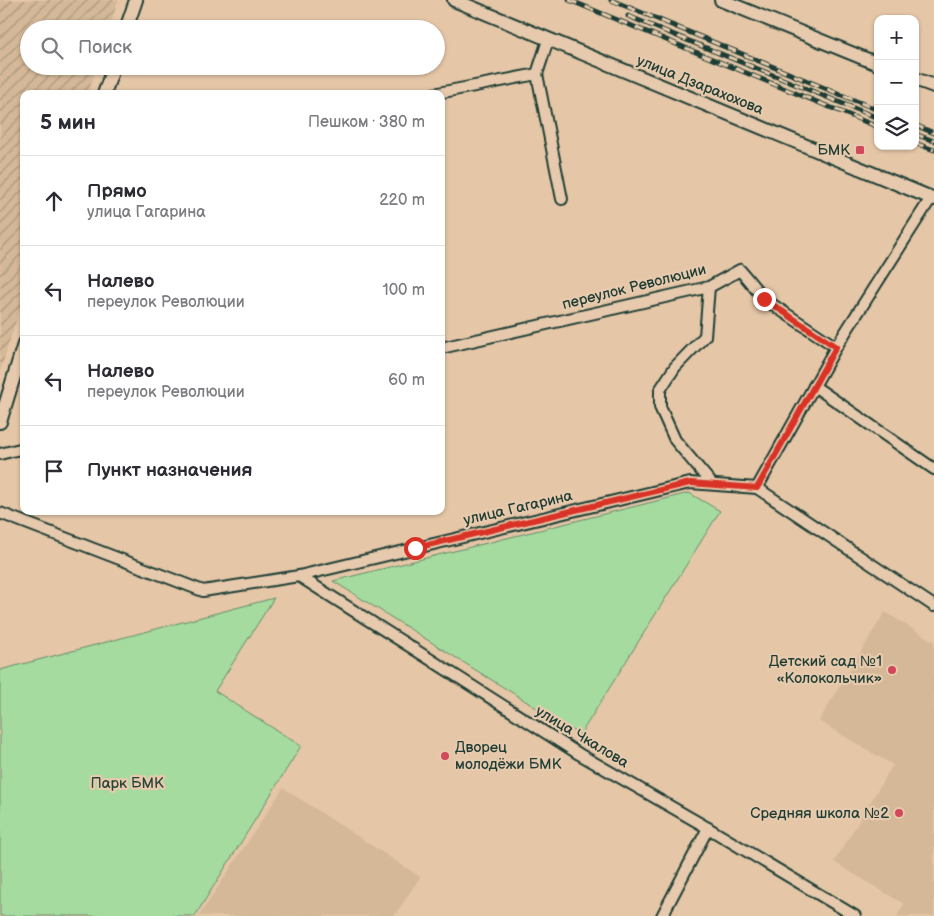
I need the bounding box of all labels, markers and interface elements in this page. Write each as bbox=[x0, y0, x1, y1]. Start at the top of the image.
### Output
map controls bbox=[874, 15, 919, 150]
button: + bbox=[874, 15, 919, 60]
search box bbox=[20, 20, 445, 75]
icon: search bbox=[38, 34, 66, 62]
text: Поиск bbox=[78, 36, 132, 59]
street label: улица Дзарахохова bbox=[634, 51, 766, 119]
button: − bbox=[874, 60, 919, 105]
button: layers bbox=[874, 105, 919, 150]
text: 5 мин bbox=[40, 110, 96, 135]
text: Пешком · 380 m bbox=[308, 113, 425, 132]
place label: БМК bbox=[817, 141, 850, 160]
marker: БМК bbox=[854, 144, 866, 156]
text: Прямо bbox=[87, 180, 147, 203]
icon: ahead bbox=[40, 187, 68, 215]
text: 220 m bbox=[379, 191, 425, 210]
text: улица Гагарина bbox=[87, 203, 206, 222]
street label: переулок Революции bbox=[560, 260, 708, 314]
text: Налево bbox=[87, 270, 154, 293]
icon: left bbox=[40, 277, 68, 305]
text: 100 m bbox=[382, 281, 425, 300]
route end bbox=[753, 288, 776, 311]
text: переулок Революции bbox=[87, 293, 245, 312]
text: Налево bbox=[87, 360, 154, 383]
icon: left bbox=[40, 367, 68, 395]
text: 60 m bbox=[388, 371, 425, 390]
text: переулок Революции bbox=[87, 383, 245, 402]
icon: arrive bbox=[40, 457, 68, 485]
text: Пункт назначения bbox=[87, 459, 252, 482]
street label: улица Гагарина bbox=[462, 486, 574, 530]
route start bbox=[404, 537, 427, 560]
place label: Детский сад №1 «Колокольчик» bbox=[769, 652, 882, 688]
marker: Детский сад №1 «Колокольчик» bbox=[886, 664, 898, 676]
street label: улица Чкалова bbox=[532, 702, 632, 772]
place label: Дворец молодёжи БМК bbox=[455, 738, 562, 774]
marker: Дворец молодёжи БМК bbox=[439, 750, 451, 762]
park label: Парк БМК bbox=[90, 774, 164, 793]
place label: Средняя школа №2 bbox=[750, 804, 889, 823]
marker: Средняя школа №2 bbox=[893, 807, 905, 819]

